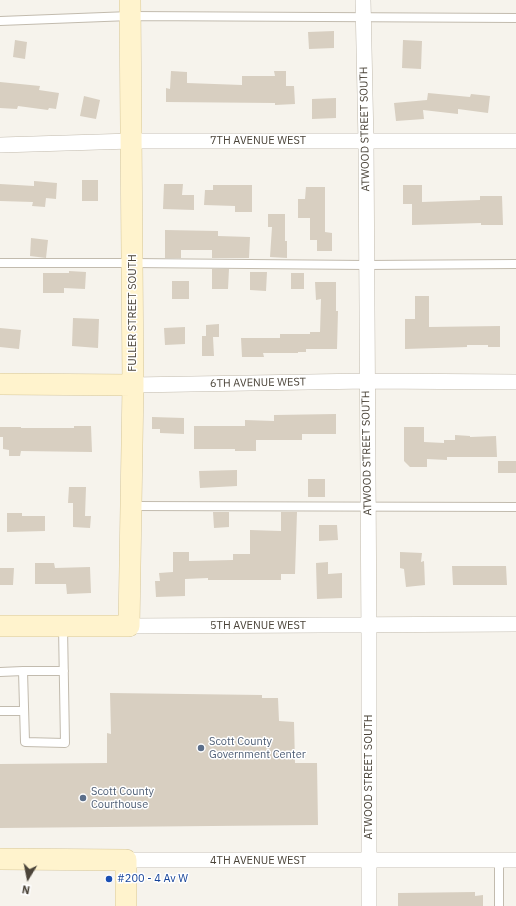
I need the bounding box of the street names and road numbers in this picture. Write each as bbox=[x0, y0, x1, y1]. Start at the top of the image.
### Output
street label: ATWOOD STREET SOUTH bbox=[357, 66, 373, 192]
street label: 7TH AVENUE WEST bbox=[210, 134, 306, 148]
street label: FULLER STREET SOUTH bbox=[126, 254, 140, 372]
street label: 6TH AVENUE WEST bbox=[210, 376, 306, 390]
street label: ATWOOD STREET SOUTH bbox=[359, 390, 375, 516]
street label: 5TH AVENUE WEST bbox=[210, 619, 306, 633]
street label: ATWOOD STREET SOUTH bbox=[362, 714, 376, 840]
street label: 4TH AVENUE WEST bbox=[210, 854, 306, 868]

